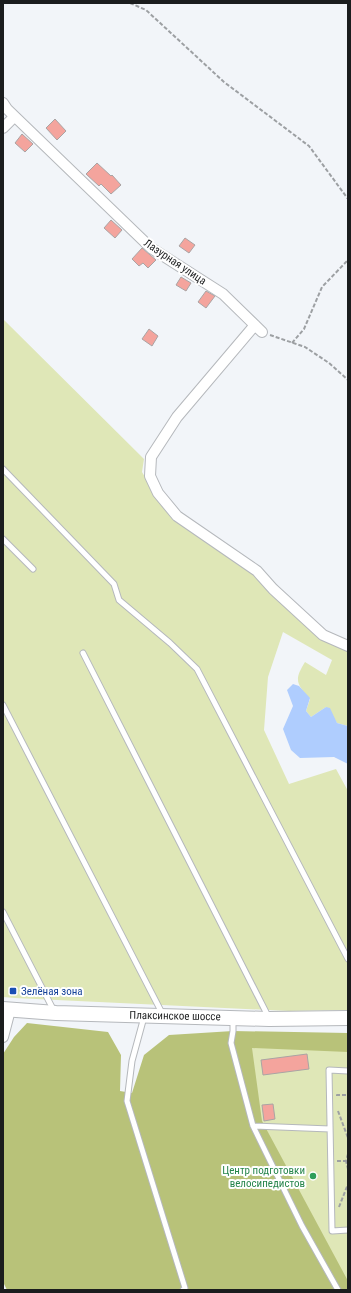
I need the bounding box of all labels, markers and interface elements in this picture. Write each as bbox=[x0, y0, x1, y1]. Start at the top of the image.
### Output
street label: Лазурная улица bbox=[141, 236, 209, 288]
place label: Зелёная зона bbox=[21, 985, 83, 998]
marker: Зелёная зона bbox=[8, 986, 18, 996]
street label: Плаксинское шоссе bbox=[129, 1009, 221, 1023]
place label: Центр подготовки велосипедистов bbox=[222, 1164, 305, 1190]
marker: Центр подготовки велосипедистов bbox=[308, 1171, 318, 1181]

